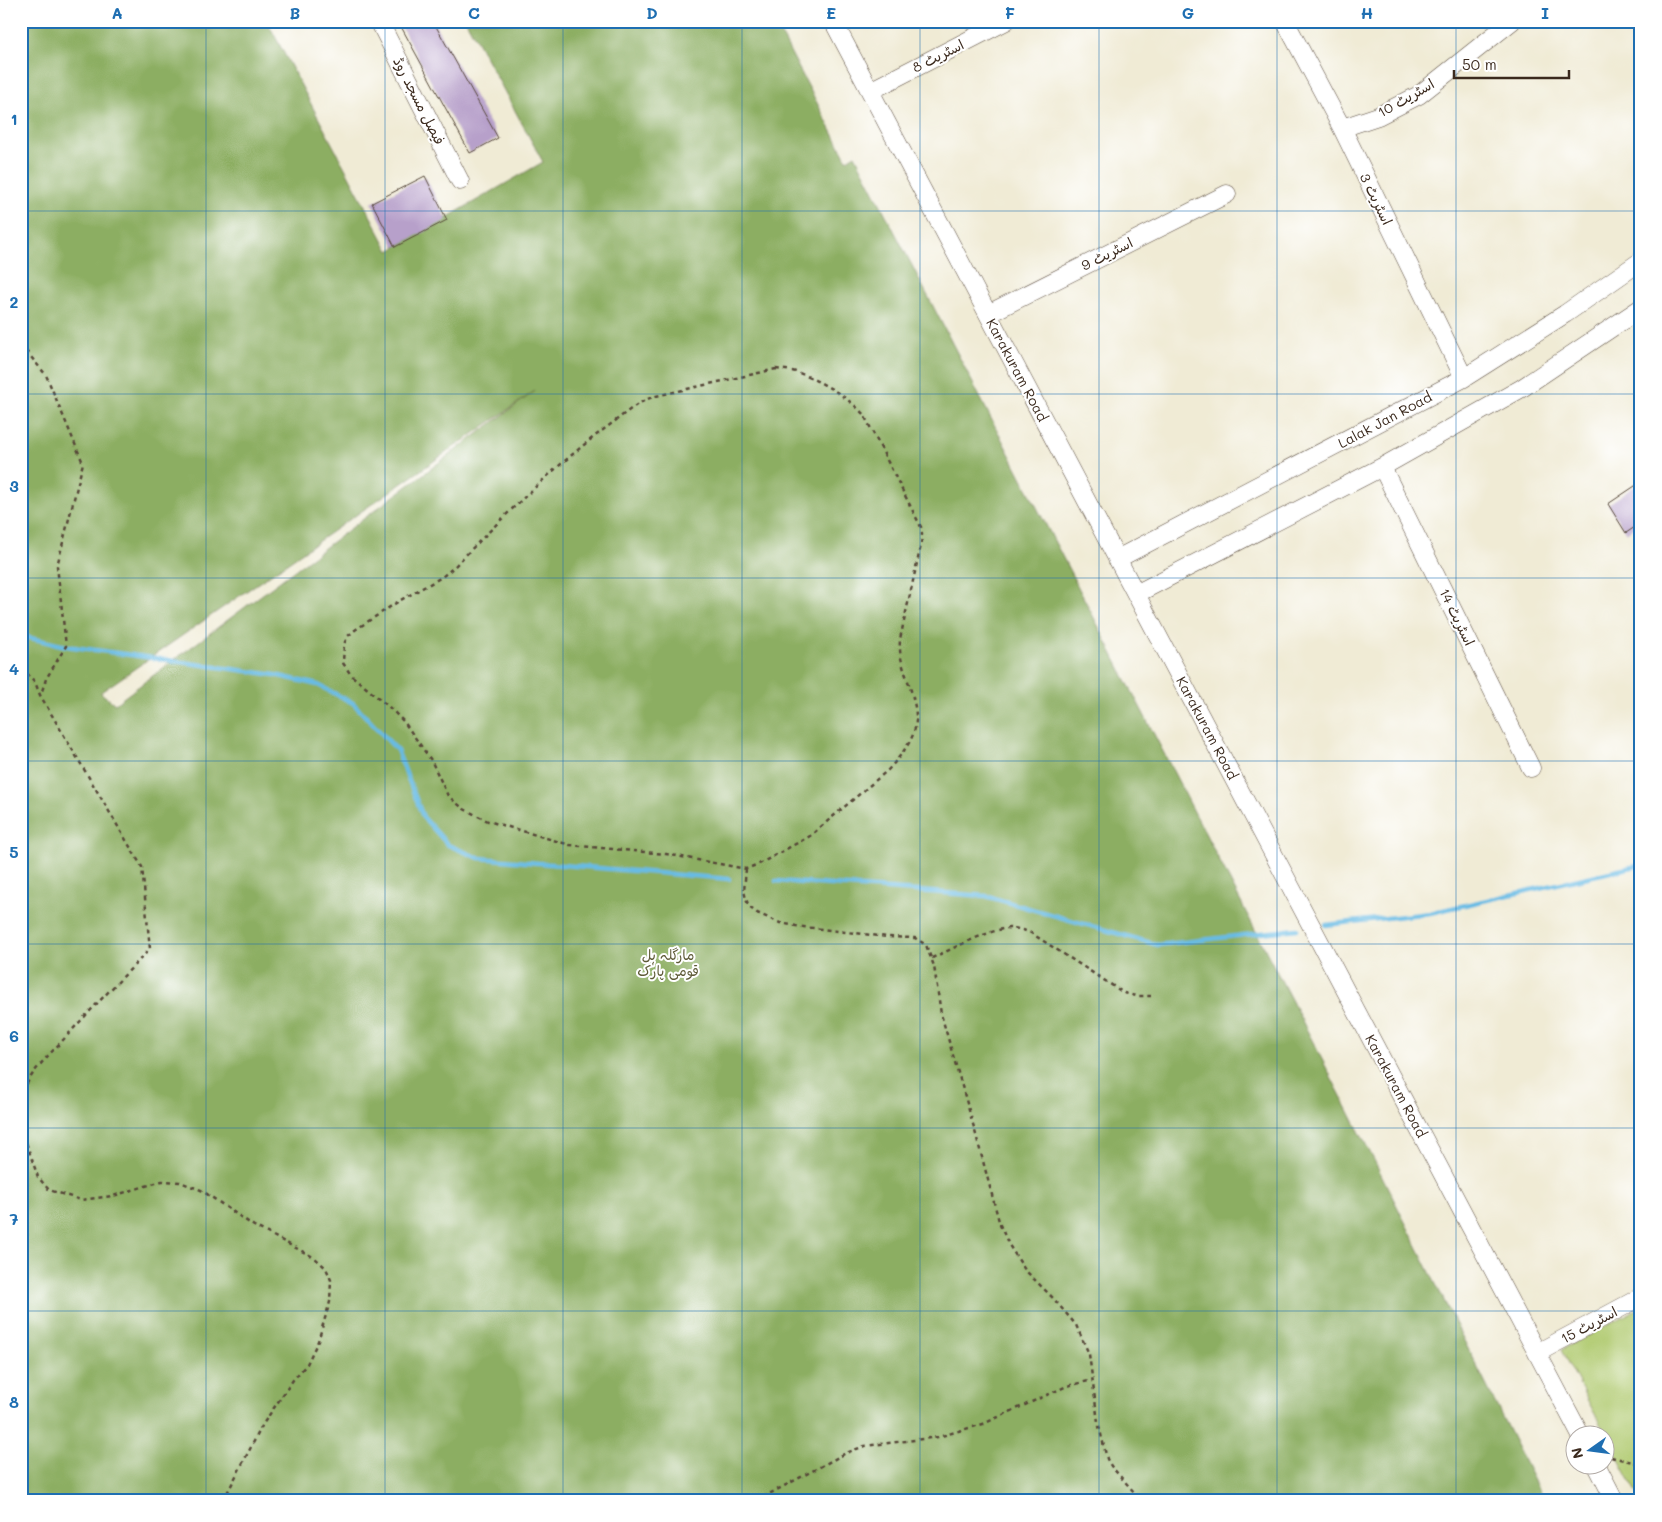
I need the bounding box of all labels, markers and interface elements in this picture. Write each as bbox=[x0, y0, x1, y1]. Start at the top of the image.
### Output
text: A bbox=[111, 2, 123, 23]
text: B bbox=[290, 2, 300, 23]
text: C bbox=[468, 2, 480, 23]
text: D bbox=[646, 2, 658, 23]
text: E bbox=[826, 2, 836, 23]
text: F bbox=[1005, 2, 1015, 23]
text: G bbox=[1182, 2, 1194, 23]
text: H bbox=[1361, 2, 1373, 23]
text: I bbox=[1541, 2, 1549, 23]
street label: اسٹریٹ 8 bbox=[909, 34, 967, 77]
scale bar bbox=[1454, 48, 1570, 80]
street label: فیصل مسجد روڈ bbox=[389, 54, 450, 148]
text: 50 m bbox=[1462, 54, 1497, 74]
street label: اسٹریٹ 10 bbox=[1374, 74, 1437, 121]
text: 1 bbox=[10, 108, 18, 129]
street label: اسٹریٹ 3 bbox=[1356, 170, 1397, 228]
street label: اسٹریٹ 9 bbox=[1078, 232, 1136, 275]
text: 2 bbox=[10, 291, 19, 312]
street label: Karakuram Road bbox=[982, 315, 1053, 425]
street label: Lalak Jan Road bbox=[1334, 387, 1435, 452]
text: 3 bbox=[9, 475, 19, 496]
street label: اسٹریٹ 14 bbox=[1435, 585, 1480, 649]
text: 4 bbox=[9, 658, 19, 679]
street label: Karakuram Road bbox=[1172, 673, 1243, 783]
text: 5 bbox=[9, 841, 19, 862]
park label: مارگلہ ہل قومی پارک bbox=[637, 945, 699, 981]
text: 6 bbox=[9, 1025, 19, 1046]
street label: Karakuram Road bbox=[1361, 1031, 1432, 1141]
text: 7 bbox=[10, 1208, 19, 1229]
street label: اسٹریٹ 15 bbox=[1557, 1302, 1620, 1347]
text: 8 bbox=[9, 1391, 19, 1412]
north arrow bbox=[1564, 1424, 1614, 1474]
text: N bbox=[1566, 1446, 1587, 1461]

